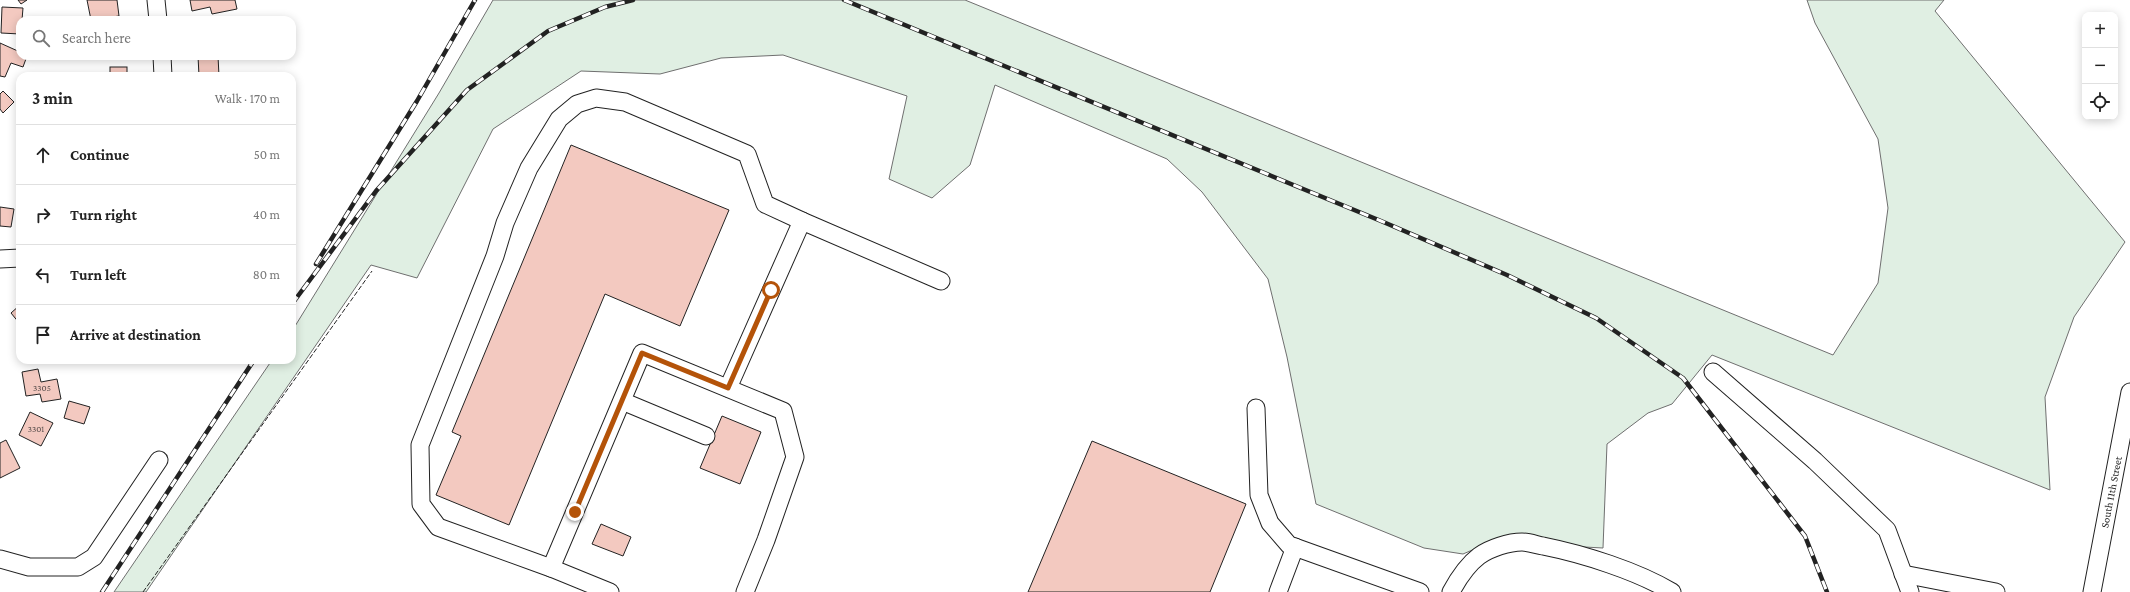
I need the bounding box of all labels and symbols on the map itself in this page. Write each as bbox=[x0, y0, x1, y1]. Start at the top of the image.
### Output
route start bbox=[762, 281, 780, 299]
house number: 3305 bbox=[33, 383, 51, 393]
house number: 3301 bbox=[28, 424, 44, 434]
street label: South 11th Street bbox=[2098, 455, 2124, 529]
route end bbox=[566, 503, 584, 521]

